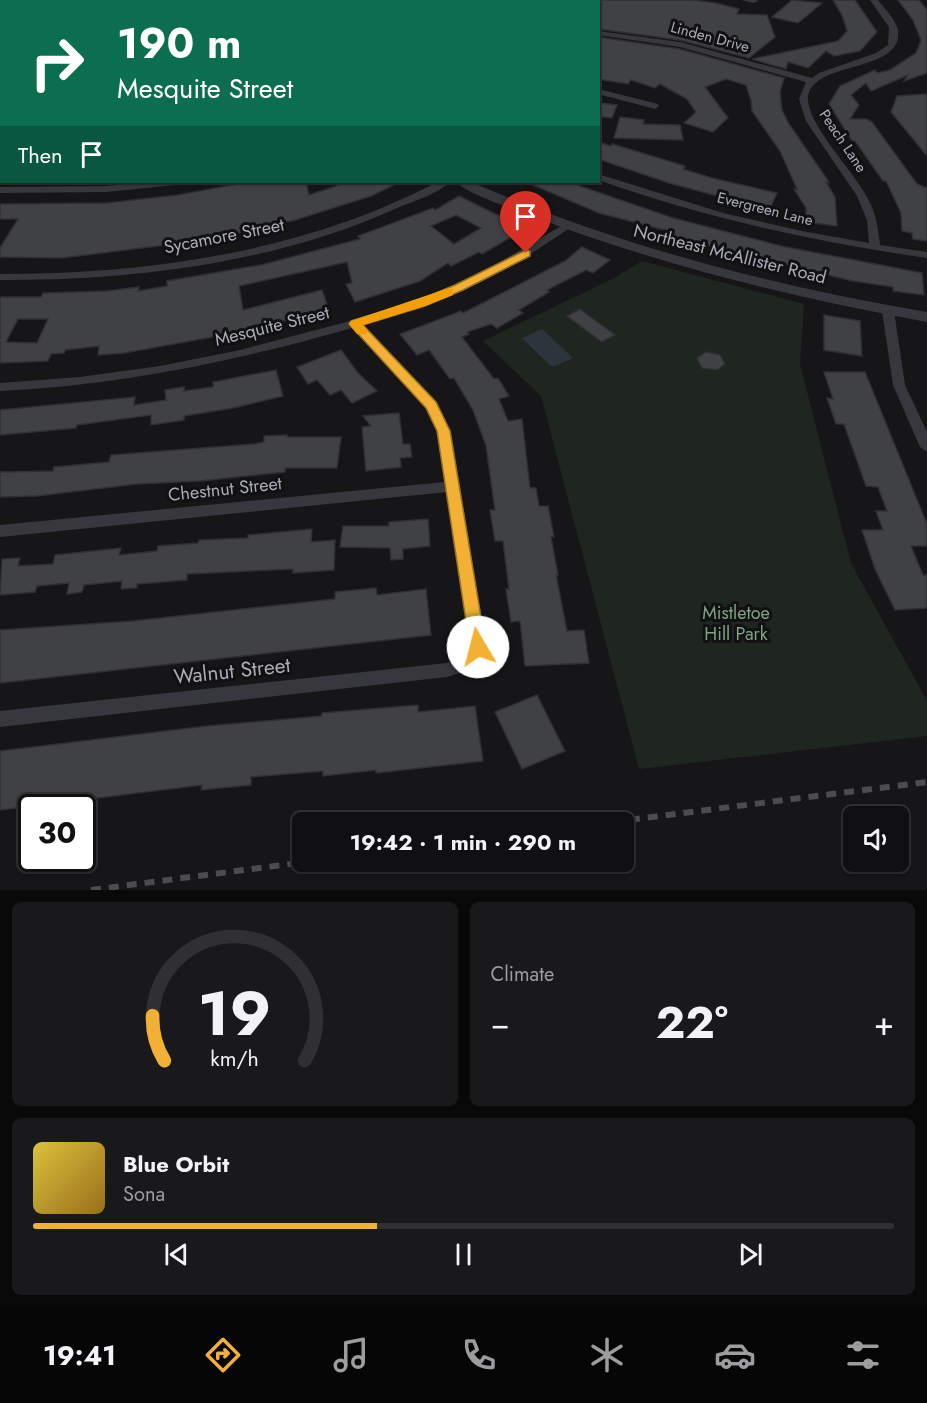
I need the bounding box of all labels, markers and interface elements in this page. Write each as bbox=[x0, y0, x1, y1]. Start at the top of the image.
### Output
text: 190 m bbox=[117, 13, 241, 74]
street label: Linden Drive bbox=[668, 16, 752, 58]
icon: right bbox=[18, 24, 96, 102]
text: Mesquite Street bbox=[117, 69, 293, 108]
street label: Peach Lane bbox=[814, 105, 872, 177]
icon: arrive bbox=[75, 138, 108, 171]
text: Then bbox=[18, 139, 63, 171]
street label: Evergreen Lane bbox=[715, 186, 816, 232]
pin bbox=[500, 191, 551, 253]
icon: arrive bbox=[509, 200, 542, 233]
street label: Sycamore Street bbox=[162, 211, 287, 260]
street label: Northeast McAllister Road bbox=[631, 217, 829, 291]
street label: Mesquite Street bbox=[212, 299, 333, 353]
street label: Chestnut Street bbox=[167, 470, 284, 508]
park label: Mistletoe Hill Park bbox=[702, 600, 770, 647]
position arrow bbox=[446, 615, 510, 679]
street label: Walnut Street bbox=[172, 650, 292, 692]
speed limit sign: 30 bbox=[18, 794, 96, 872]
map controls bbox=[843, 806, 909, 872]
button: sound bbox=[843, 806, 909, 872]
text: 19:42 · 1 min · 290 m bbox=[350, 826, 576, 858]
text: Climate bbox=[491, 960, 554, 989]
text: 19 bbox=[198, 968, 271, 1058]
text: 22° bbox=[656, 990, 728, 1055]
text: − bbox=[491, 1000, 510, 1047]
text: + bbox=[874, 1000, 894, 1047]
text: km/h bbox=[211, 1043, 259, 1074]
text: Blue Orbit bbox=[123, 1148, 229, 1180]
text: Sona bbox=[123, 1180, 165, 1209]
icon: previous bbox=[160, 1238, 193, 1271]
icon: pause bbox=[447, 1238, 480, 1271]
icon: next bbox=[734, 1238, 767, 1271]
icon: directions bbox=[202, 1334, 244, 1376]
icon: music bbox=[330, 1334, 372, 1376]
icon: phone bbox=[458, 1334, 500, 1376]
icon: climate bbox=[586, 1334, 628, 1376]
icon: car bbox=[714, 1334, 756, 1376]
icon: filters bbox=[842, 1334, 884, 1376]
text: 19:41 bbox=[43, 1336, 116, 1375]

